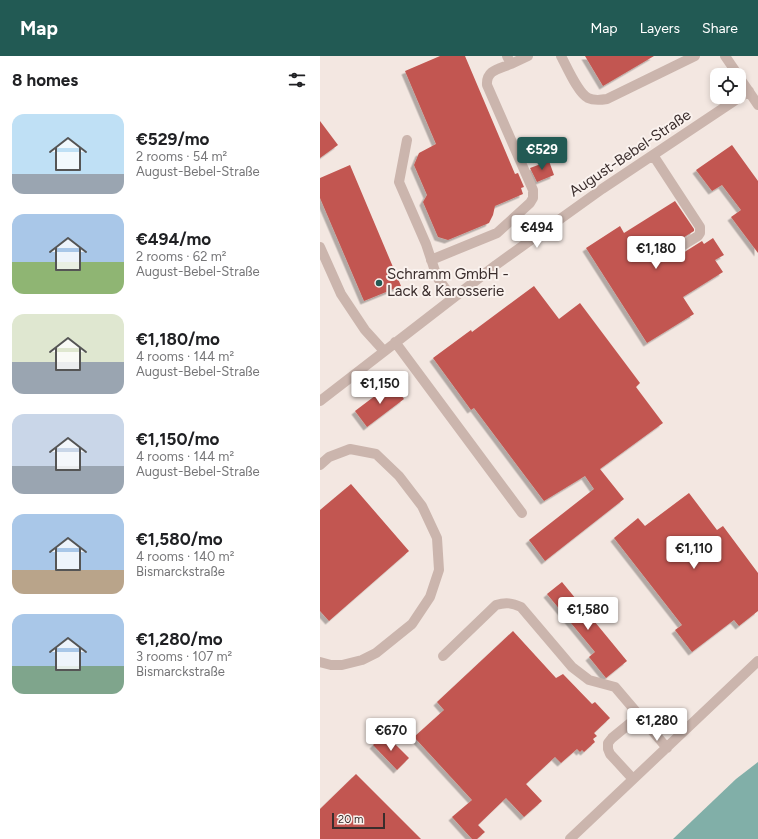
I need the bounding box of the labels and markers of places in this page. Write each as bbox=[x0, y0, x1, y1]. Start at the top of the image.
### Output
pin: €529 bbox=[518, 137, 566, 171]
pin: €494 bbox=[513, 215, 561, 249]
pin: €1,180 bbox=[623, 236, 689, 270]
place label: Schramm GmbH - Lack & Karosserie bbox=[387, 265, 509, 300]
marker: Schramm GmbH - Lack & Karosserie bbox=[374, 278, 384, 288]
pin: €1,150 bbox=[347, 371, 413, 405]
pin: €1,110 bbox=[661, 536, 727, 570]
pin: €1,580 bbox=[555, 597, 621, 631]
pin: €1,280 bbox=[624, 708, 690, 742]
pin: €670 bbox=[367, 718, 415, 752]

